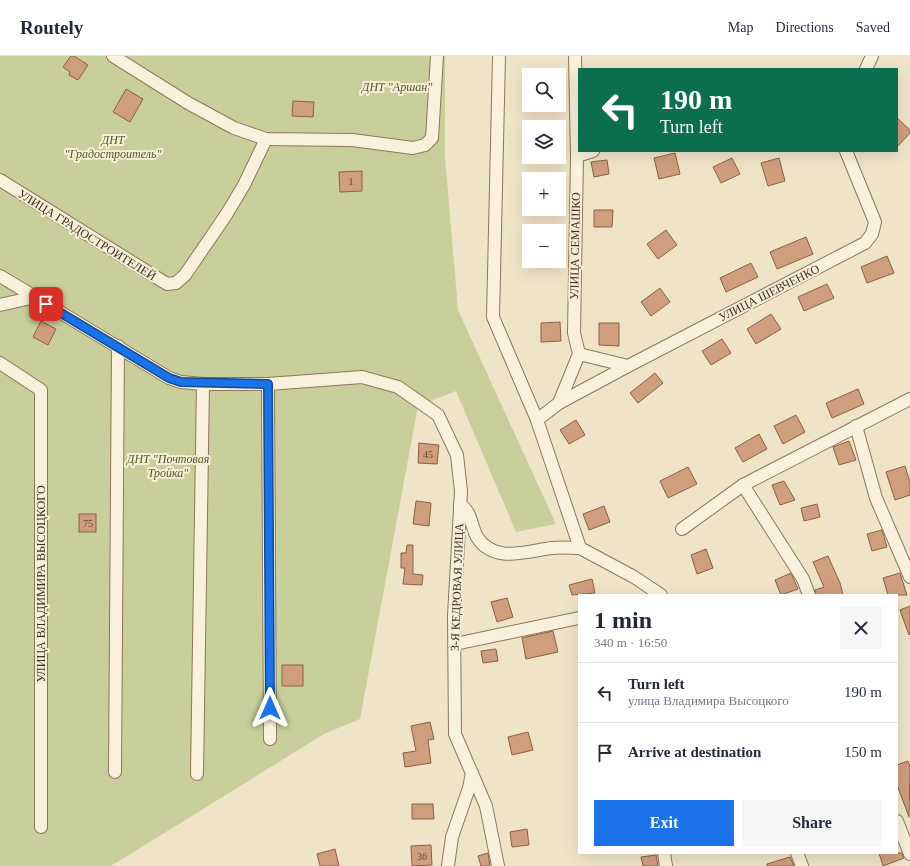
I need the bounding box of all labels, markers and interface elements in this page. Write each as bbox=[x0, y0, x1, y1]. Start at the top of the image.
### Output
text: Routely bbox=[20, 17, 83, 38]
text: Map bbox=[728, 20, 753, 35]
text: Directions bbox=[775, 20, 834, 35]
text: Saved bbox=[856, 20, 890, 35]
map controls bbox=[522, 68, 566, 268]
button: search bbox=[522, 68, 566, 112]
park label: ДНТ "Аршан" bbox=[361, 80, 433, 94]
icon: left bbox=[594, 84, 646, 136]
text: 190 m bbox=[660, 84, 732, 115]
text: Turn left bbox=[660, 117, 723, 137]
button: layers bbox=[522, 120, 566, 164]
park label: ДНТ "Градостроитель" bbox=[64, 133, 162, 161]
button: + bbox=[522, 172, 566, 216]
house number: 1 bbox=[349, 176, 354, 187]
street label: УЛИЦА ГРАДОСТРОИТЕЛЕЙ bbox=[15, 187, 159, 284]
street label: УЛИЦА СЕМАШКО bbox=[567, 192, 583, 300]
button: − bbox=[522, 224, 566, 268]
street label: УЛИЦА ШЕВЧЕНКО bbox=[716, 261, 822, 325]
pin bbox=[29, 287, 63, 321]
icon: arrive bbox=[35, 293, 57, 315]
house number: 45 bbox=[423, 449, 433, 460]
park label: ДНТ "Почтовая Тройка" bbox=[126, 452, 210, 480]
street label: УЛИЦА ВЛАДИМИРА ВЫСОЦКОГО bbox=[34, 485, 48, 683]
house number: 75 bbox=[83, 518, 93, 529]
street label: 3-Я КЕДРОВАЯ УЛИЦА bbox=[448, 522, 466, 651]
text: 1 min bbox=[594, 607, 652, 633]
button: close bbox=[840, 607, 882, 649]
text: 340 m · 16:50 bbox=[594, 635, 667, 650]
text: Turn left bbox=[628, 676, 685, 692]
icon: left bbox=[594, 682, 616, 704]
text: 190 m bbox=[844, 684, 882, 700]
position arrow bbox=[249, 687, 291, 729]
text: улица Владимира Высоцкого bbox=[628, 693, 789, 708]
icon: arrive bbox=[594, 742, 616, 764]
text: Arrive at destination bbox=[628, 744, 761, 760]
text: 150 m bbox=[844, 744, 882, 760]
button: Exit bbox=[594, 800, 734, 846]
button: Share bbox=[742, 800, 882, 846]
house number: 36 bbox=[417, 851, 427, 862]

